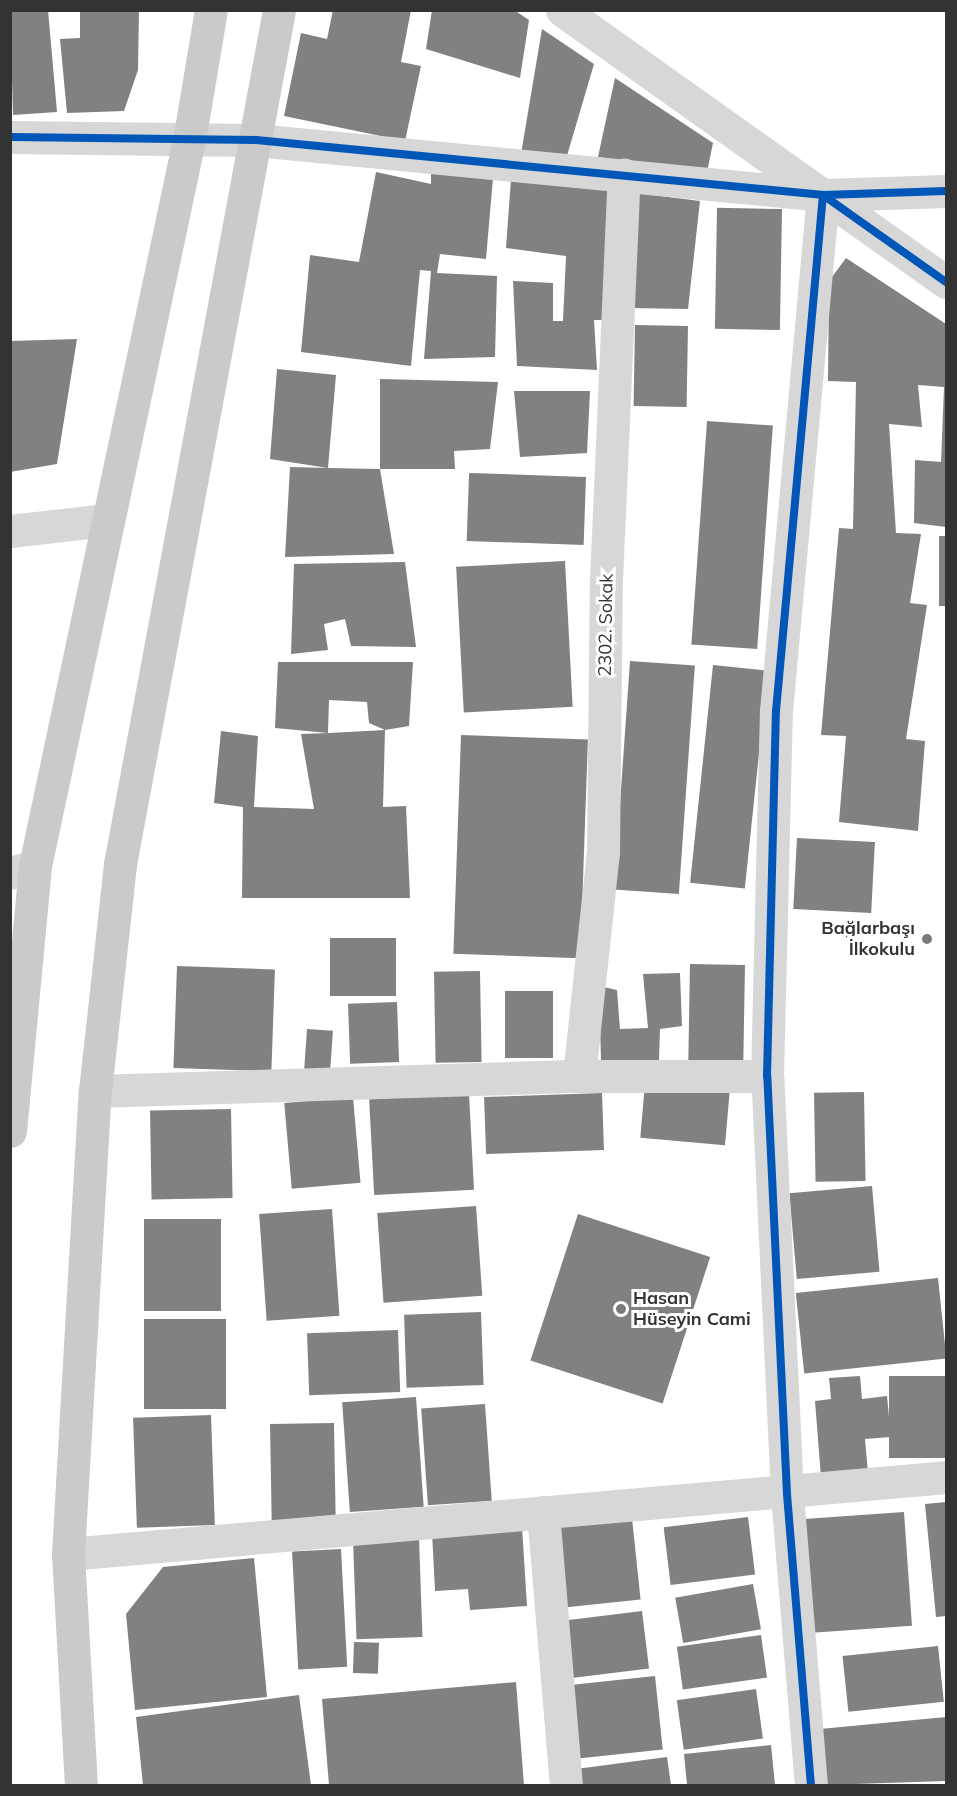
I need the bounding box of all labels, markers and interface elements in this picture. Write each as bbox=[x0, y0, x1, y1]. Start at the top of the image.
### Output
street label: 2302. Sokak bbox=[594, 573, 618, 677]
place label: Bağlarbaşı İlkokulu bbox=[821, 918, 915, 960]
marker: Bağlarbaşı İlkokulu bbox=[920, 932, 934, 946]
place label: Hasan Hüseyin Cami bbox=[633, 1288, 751, 1330]
marker: Hasan Hüseyin Cami bbox=[614, 1302, 628, 1316]

